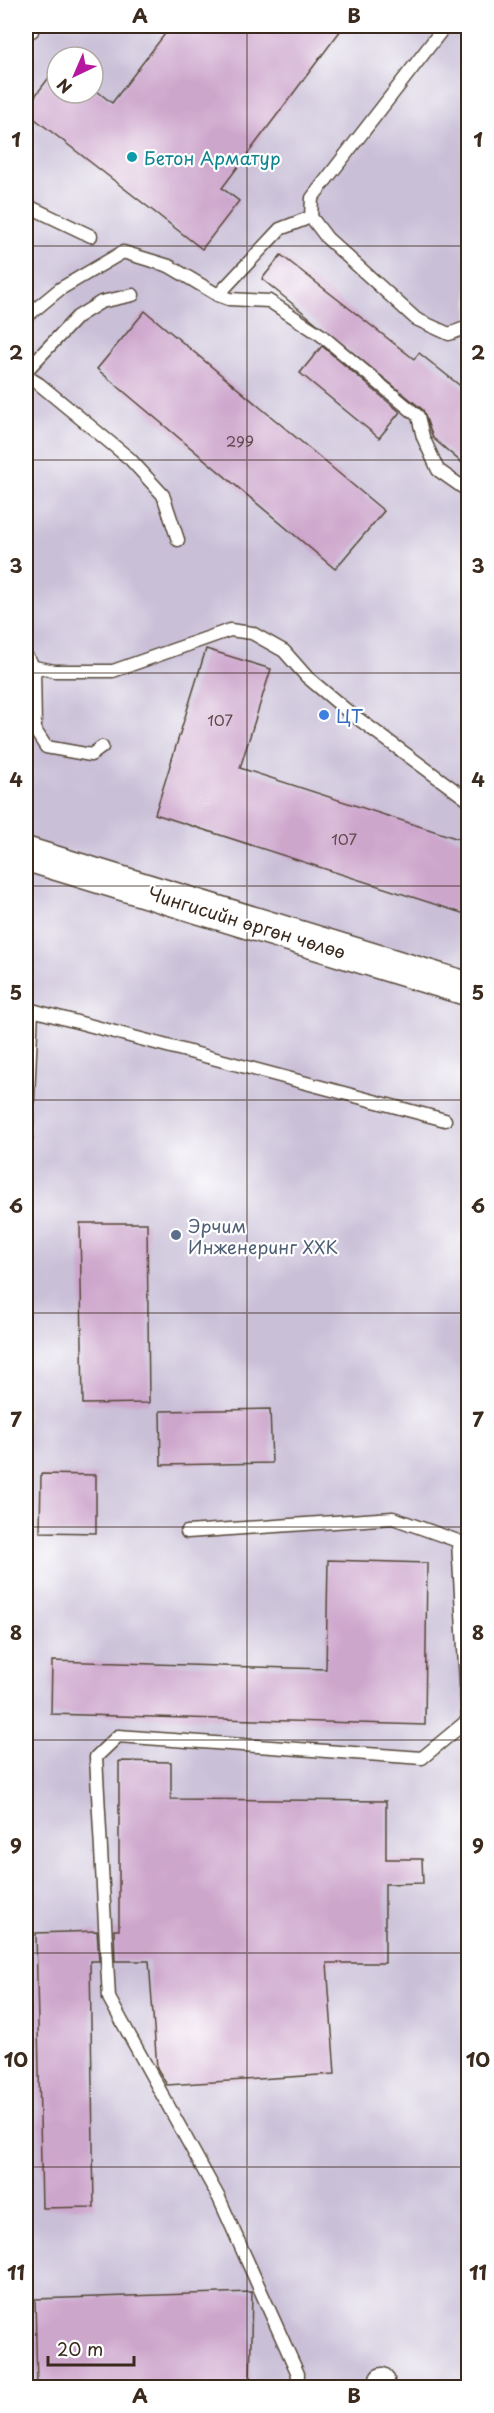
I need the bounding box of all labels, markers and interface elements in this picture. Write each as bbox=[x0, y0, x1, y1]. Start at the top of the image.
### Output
text: A bbox=[132, 0, 148, 30]
text: B bbox=[347, 0, 361, 30]
north arrow bbox=[45, 45, 105, 105]
text: N bbox=[51, 73, 77, 100]
text: 1 bbox=[11, 124, 21, 154]
text: 1 bbox=[473, 124, 483, 154]
place label: Бетон Арматур bbox=[144, 144, 281, 171]
marker: Бетон Арматур bbox=[125, 150, 139, 164]
text: 2 bbox=[9, 337, 23, 367]
text: 2 bbox=[471, 337, 485, 367]
house number: 299 bbox=[226, 429, 254, 452]
text: 3 bbox=[9, 550, 23, 580]
text: 3 bbox=[471, 550, 485, 580]
place label: ЦТ bbox=[336, 702, 364, 729]
house number: 107 bbox=[207, 708, 233, 731]
marker: ЦТ bbox=[317, 708, 331, 722]
text: 4 bbox=[9, 764, 23, 794]
text: 4 bbox=[471, 764, 485, 794]
house number: 107 bbox=[331, 827, 357, 850]
street label: Чингисийн өргөн чөлөө bbox=[145, 879, 349, 965]
text: 5 bbox=[10, 977, 22, 1007]
text: 5 bbox=[472, 977, 484, 1007]
text: 6 bbox=[9, 1190, 23, 1220]
text: 6 bbox=[471, 1190, 485, 1220]
place label: Эрчим Инженеринг ХХК bbox=[188, 1212, 338, 1260]
marker: Эрчим Инженеринг ХХК bbox=[169, 1228, 183, 1242]
text: 7 bbox=[10, 1404, 22, 1434]
text: 7 bbox=[472, 1404, 484, 1434]
text: 8 bbox=[10, 1617, 22, 1647]
text: 8 bbox=[472, 1617, 484, 1647]
text: 9 bbox=[10, 1830, 22, 1860]
text: 9 bbox=[472, 1830, 484, 1860]
text: 10 bbox=[4, 2044, 28, 2074]
text: 10 bbox=[466, 2044, 490, 2074]
text: 11 bbox=[7, 2257, 25, 2287]
text: 11 bbox=[469, 2257, 487, 2287]
scale bar bbox=[48, 2329, 134, 2367]
text: 20 m bbox=[57, 2335, 103, 2362]
text: A bbox=[132, 2380, 148, 2410]
text: B bbox=[347, 2380, 361, 2410]

